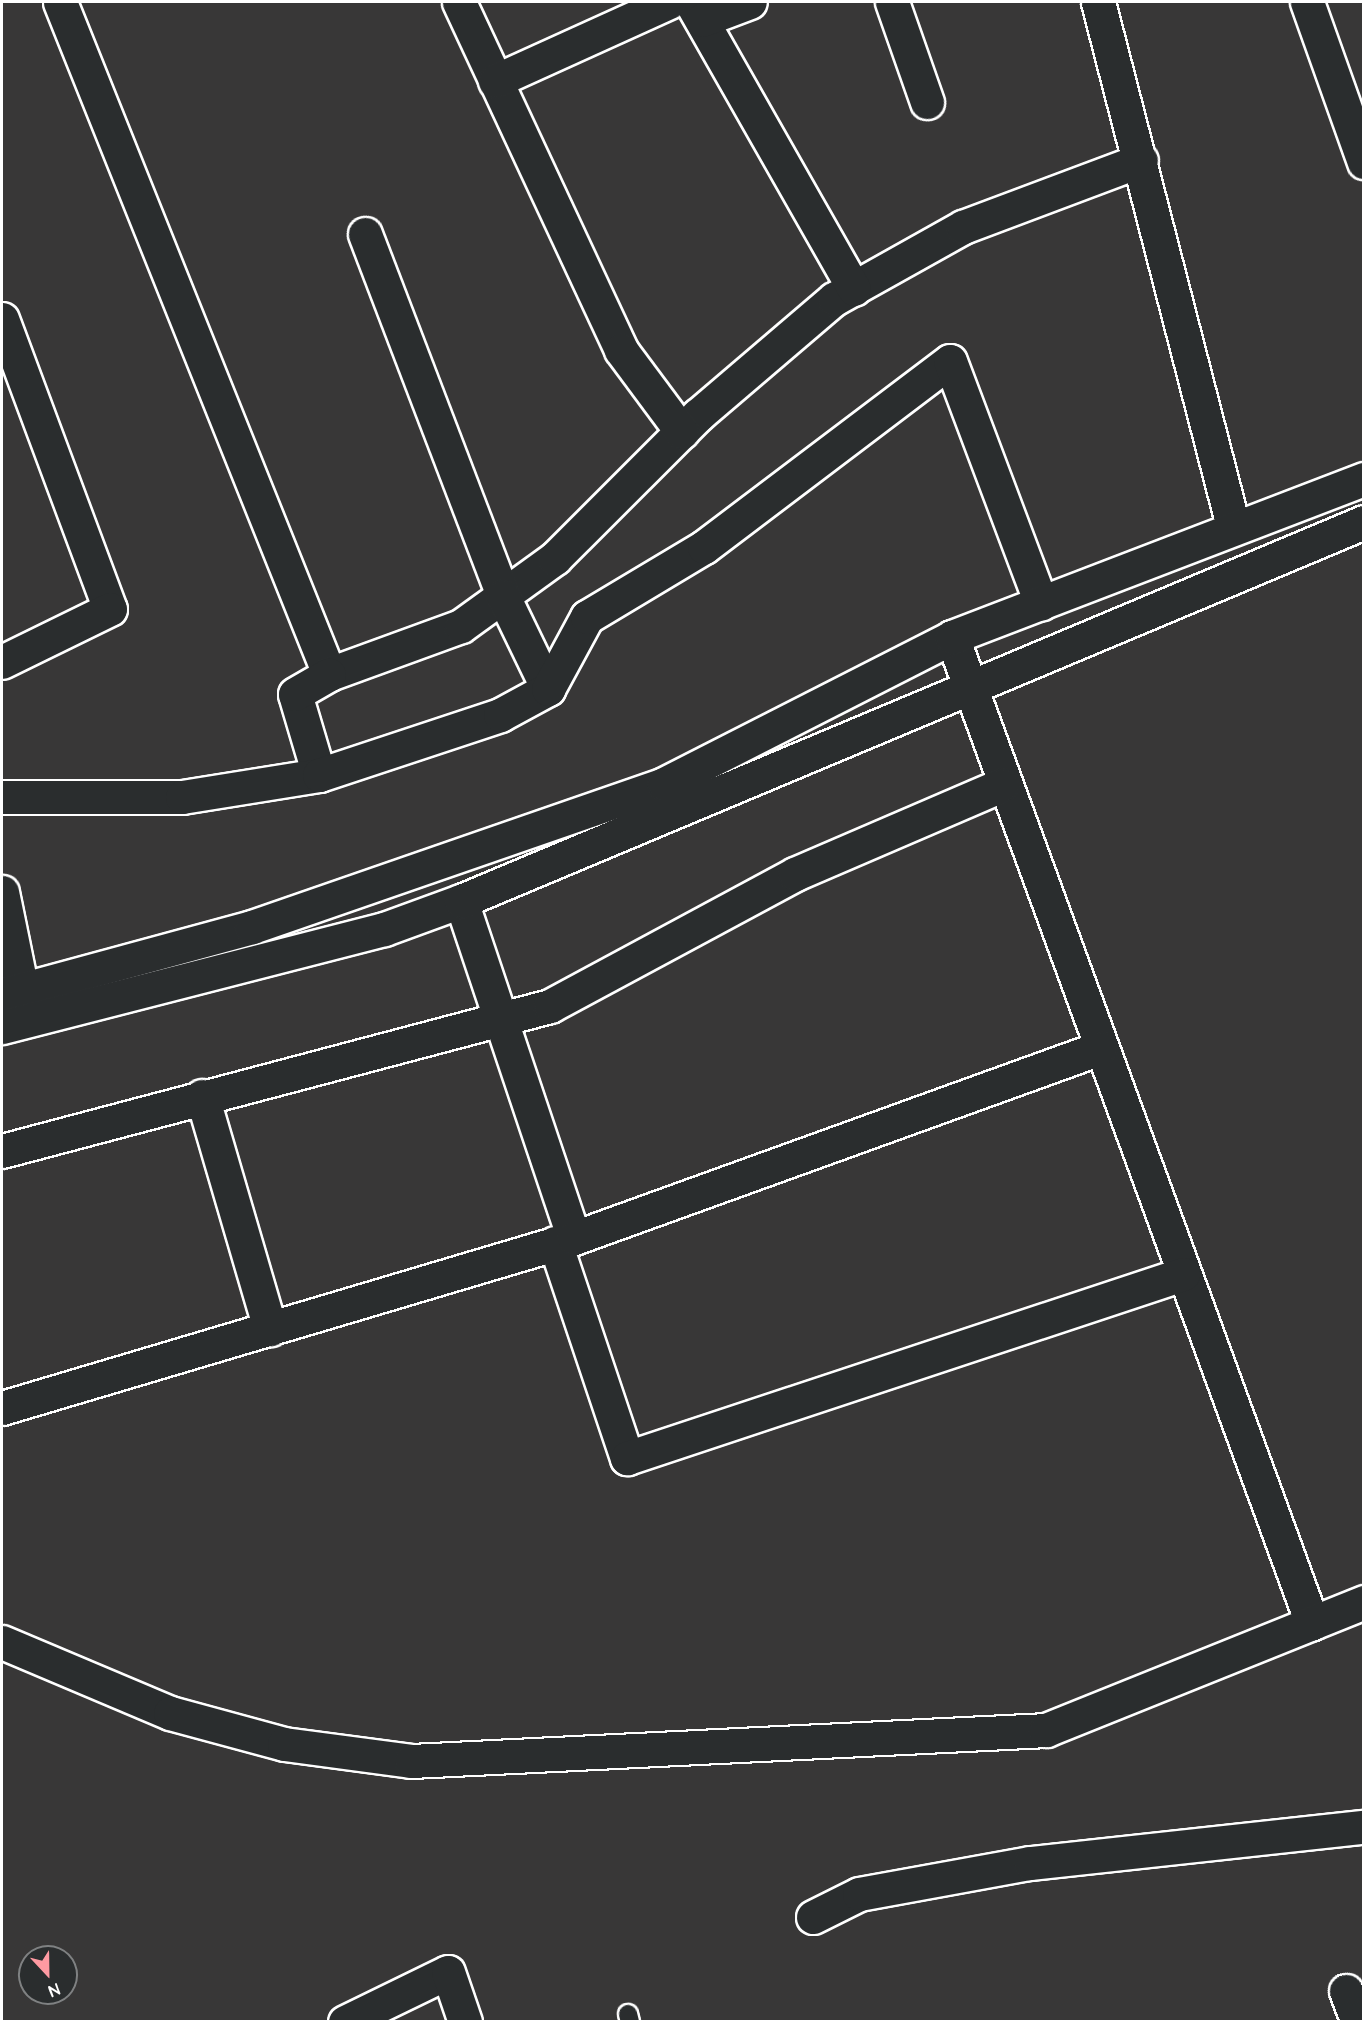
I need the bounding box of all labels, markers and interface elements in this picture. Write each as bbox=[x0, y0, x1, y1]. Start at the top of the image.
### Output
north arrow bbox=[18, 1945, 78, 2005]
text: N bbox=[45, 1978, 63, 2002]

